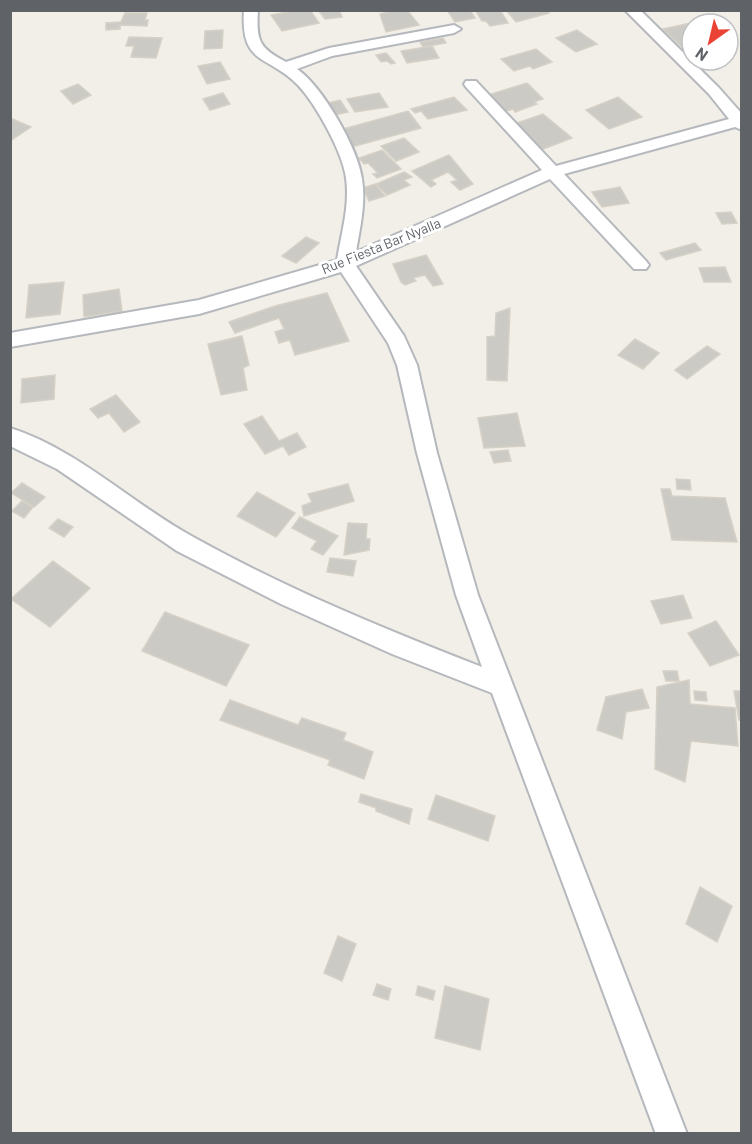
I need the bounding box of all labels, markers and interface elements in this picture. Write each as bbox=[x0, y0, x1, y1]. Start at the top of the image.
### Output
north arrow bbox=[680, 12, 740, 72]
text: N bbox=[692, 44, 711, 66]
street label: Rue Fiesta Bar Nyalla bbox=[319, 214, 443, 277]

